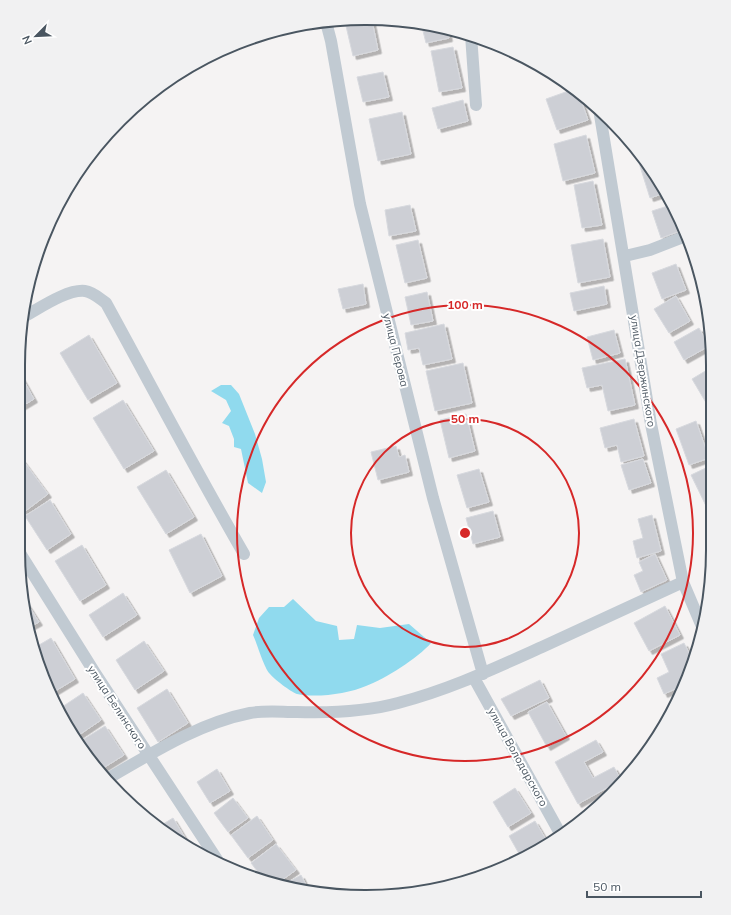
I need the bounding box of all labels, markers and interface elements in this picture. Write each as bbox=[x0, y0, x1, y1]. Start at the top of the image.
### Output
north arrow bbox=[16, 16, 56, 56]
text: N bbox=[19, 33, 35, 47]
text: 100 m bbox=[447, 297, 483, 312]
street label: улица Перова bbox=[380, 312, 412, 388]
street label: улица Дзержинского bbox=[627, 314, 659, 428]
text: 50 m bbox=[451, 411, 479, 426]
centre of rings bbox=[458, 526, 472, 540]
street label: улица Белинского bbox=[85, 662, 149, 752]
street label: улица Володарского bbox=[485, 705, 551, 809]
scale bar bbox=[587, 873, 701, 899]
text: 50 m bbox=[593, 879, 621, 894]

